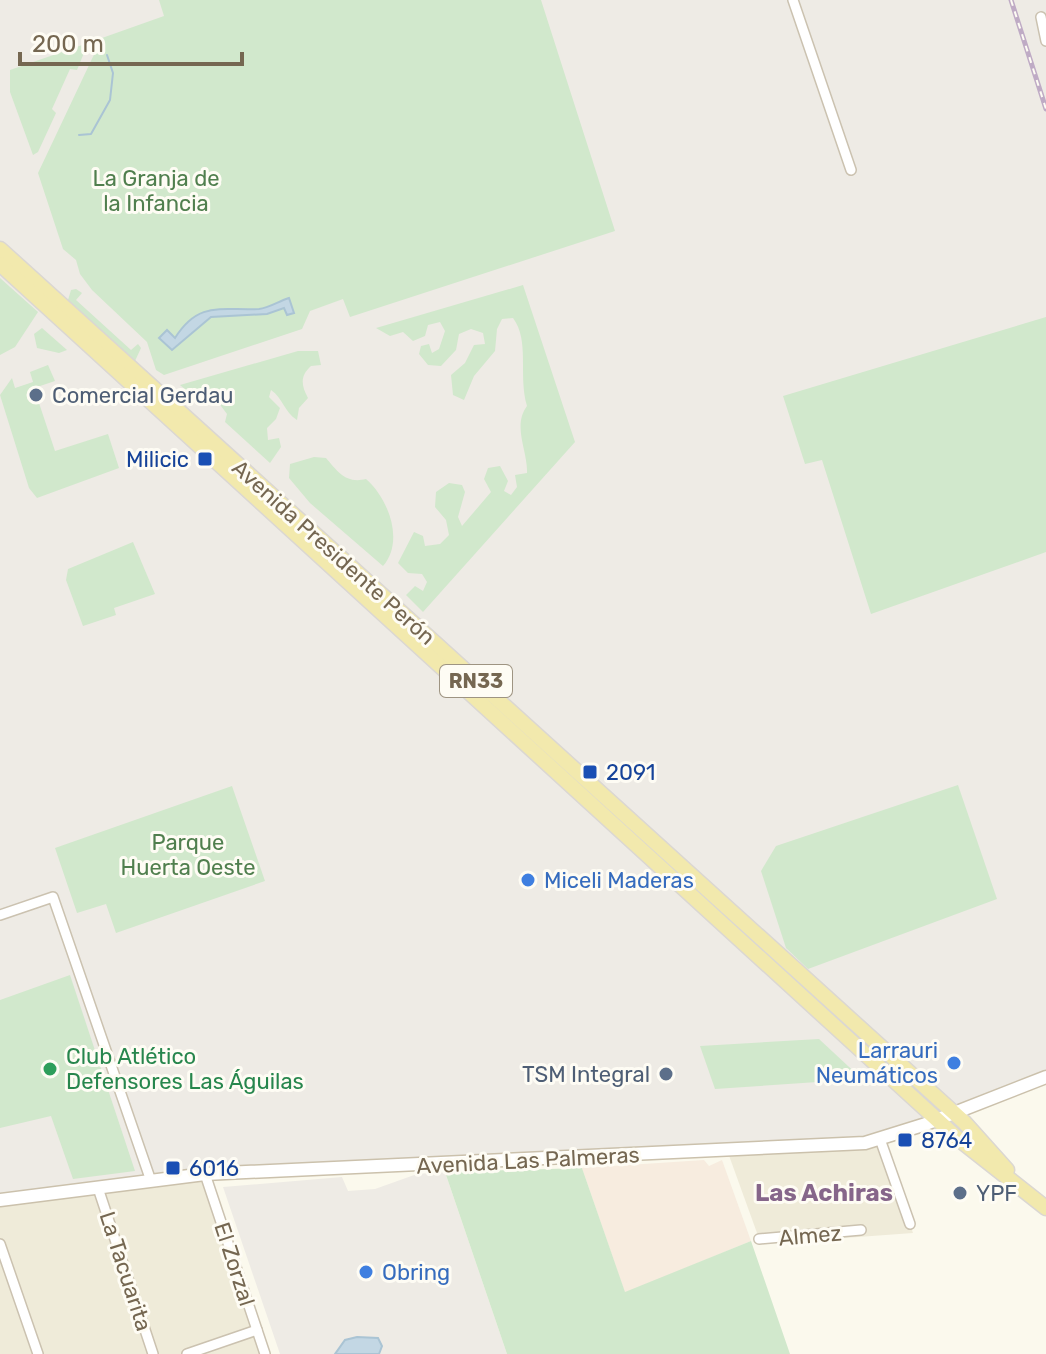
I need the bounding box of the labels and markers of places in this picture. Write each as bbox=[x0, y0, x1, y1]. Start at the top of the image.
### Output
place label: Comercial Gerdau bbox=[52, 382, 234, 409]
marker: Comercial Gerdau bbox=[27, 386, 45, 404]
place label: Milicic bbox=[126, 446, 189, 473]
marker: Milicic bbox=[196, 450, 214, 468]
place label: 2091 bbox=[606, 759, 655, 786]
marker: 2091 bbox=[581, 763, 599, 781]
place label: Miceli Maderas bbox=[544, 867, 694, 894]
marker: Miceli Maderas bbox=[519, 871, 537, 889]
place label: Larrauri Neumáticos bbox=[816, 1037, 938, 1089]
place label: Club Atlético Defensores Las Águilas bbox=[66, 1043, 304, 1095]
marker: Larrauri Neumáticos bbox=[945, 1054, 963, 1072]
marker: Club Atlético Defensores Las Águilas bbox=[41, 1060, 59, 1078]
place label: TSM Integral bbox=[522, 1061, 650, 1088]
marker: TSM Integral bbox=[657, 1065, 675, 1083]
place label: 8764 bbox=[921, 1127, 973, 1154]
marker: 8764 bbox=[896, 1131, 914, 1149]
place label: 6016 bbox=[189, 1155, 239, 1182]
marker: 6016 bbox=[164, 1159, 182, 1177]
place label: YPF bbox=[976, 1180, 1017, 1207]
marker: YPF bbox=[951, 1184, 969, 1202]
place label: Obring bbox=[382, 1259, 450, 1286]
marker: Obring bbox=[357, 1263, 375, 1281]

